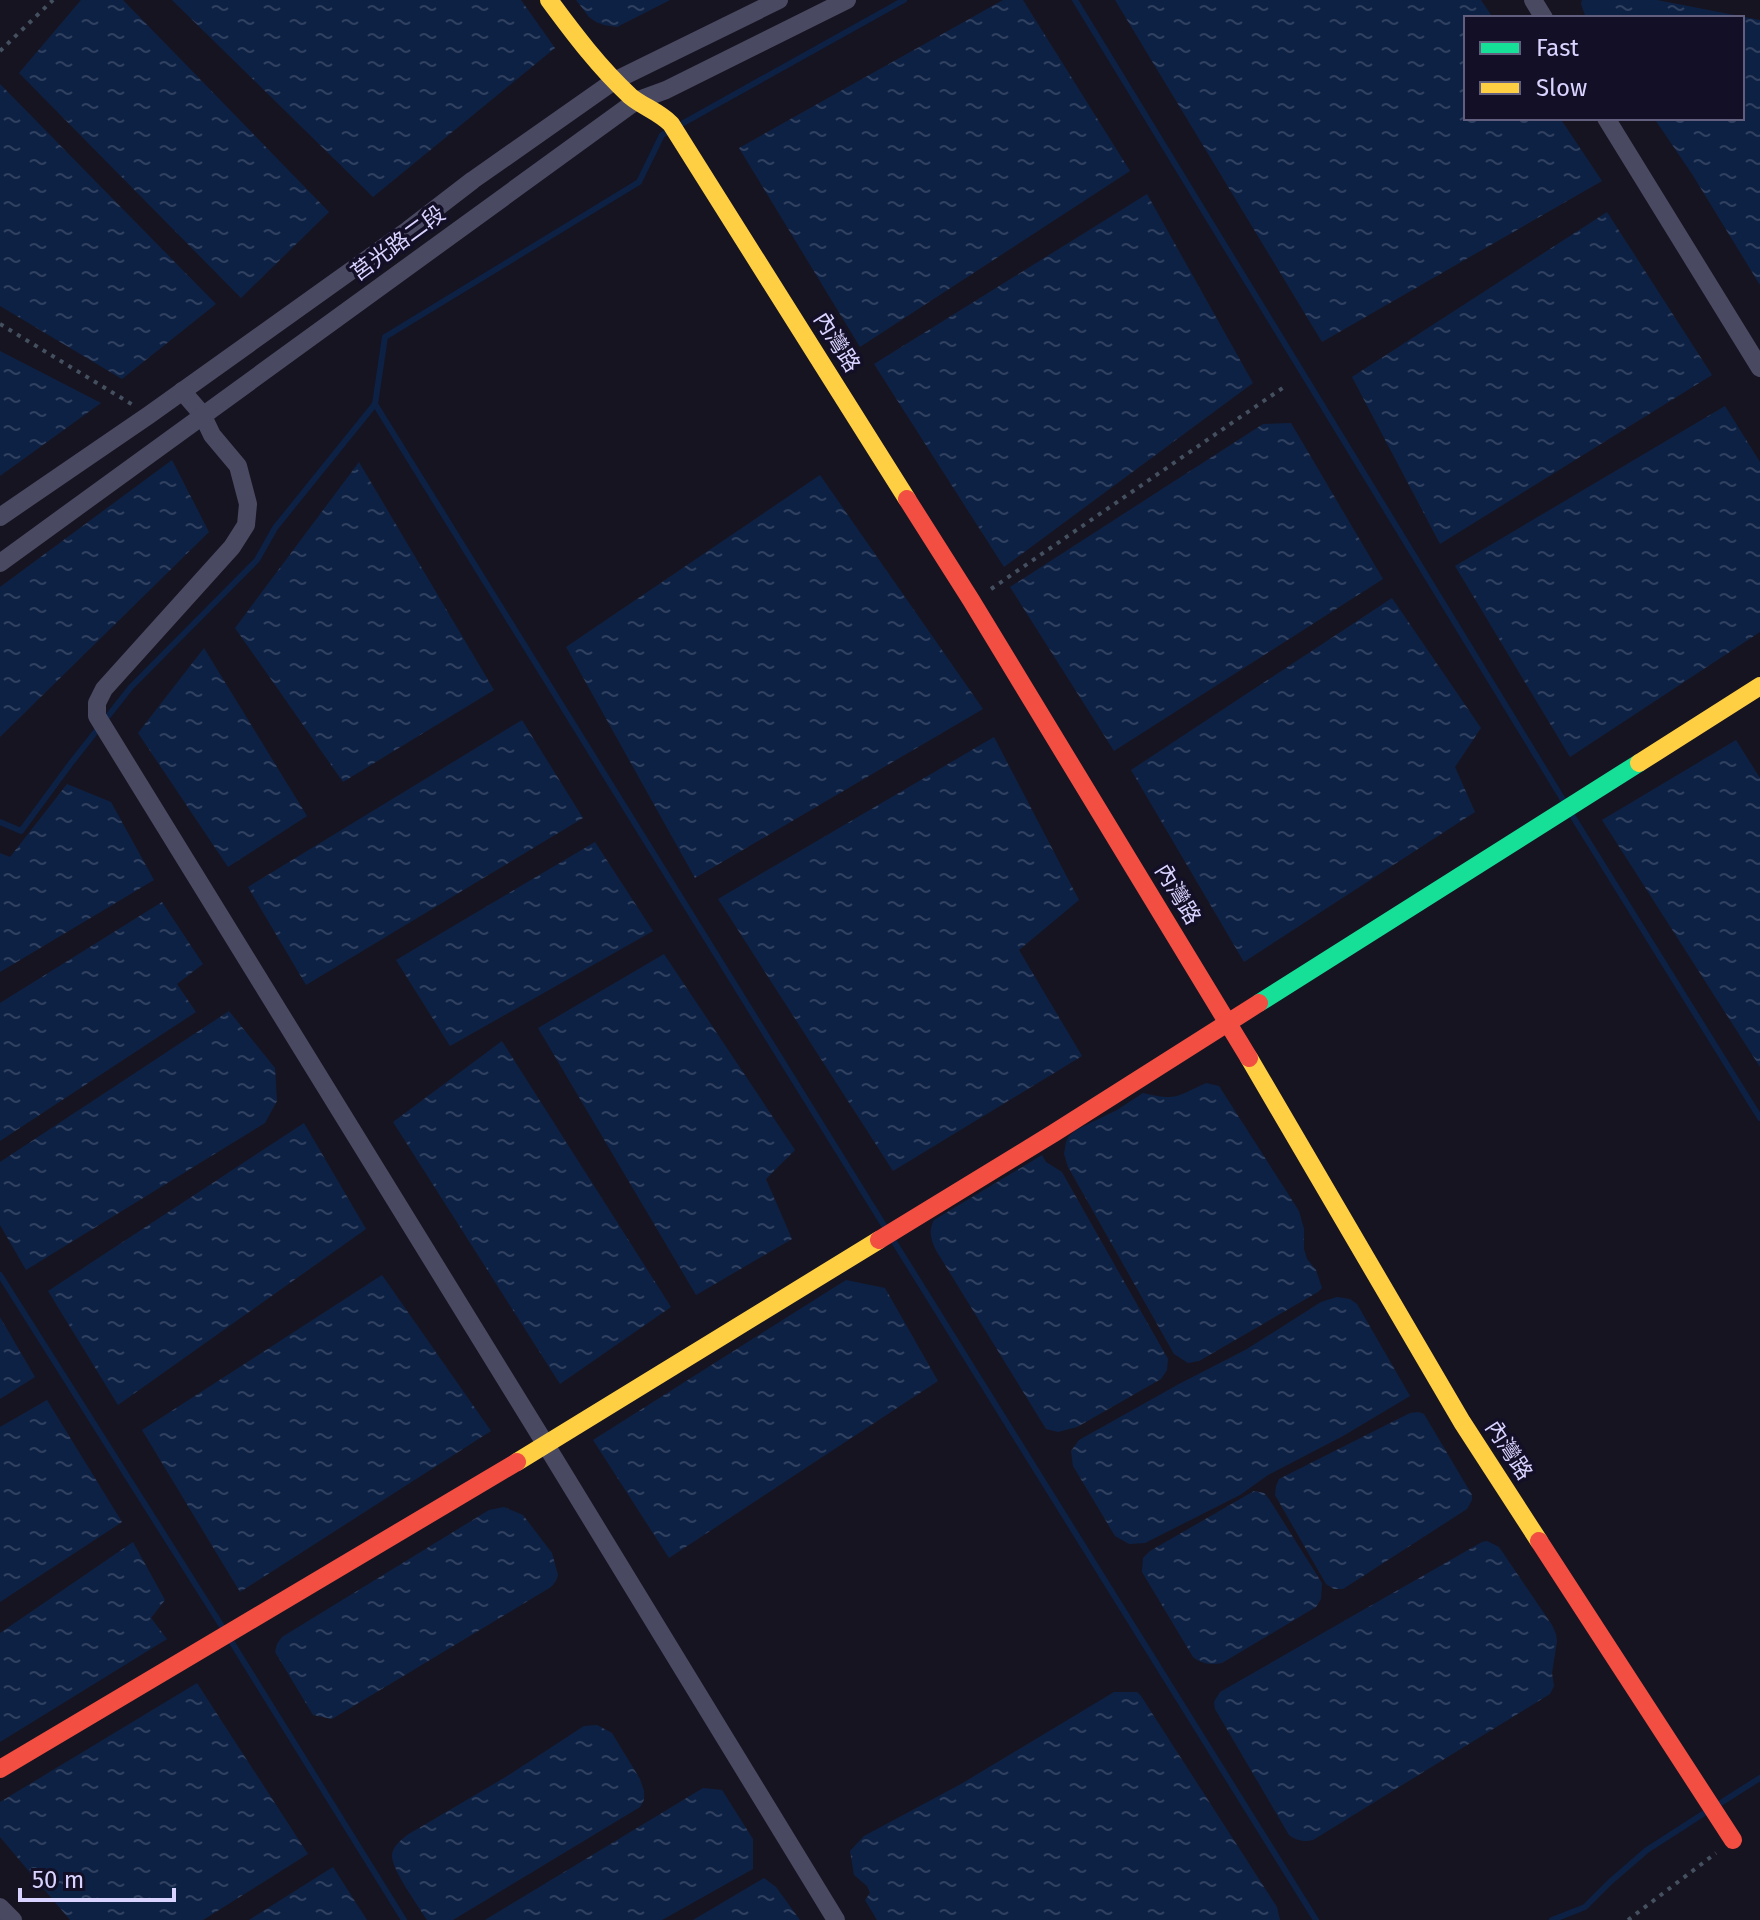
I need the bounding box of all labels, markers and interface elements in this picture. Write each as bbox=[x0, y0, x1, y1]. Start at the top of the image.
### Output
legend bbox=[1464, 16, 1744, 120]
text: Fast bbox=[1536, 34, 1579, 62]
text: Slow bbox=[1536, 74, 1587, 102]
street label: 莒光路二段 bbox=[346, 200, 450, 286]
street label: 內灣路 bbox=[808, 307, 866, 377]
street label: 內灣路 bbox=[1149, 859, 1207, 929]
street label: 內灣路 bbox=[1480, 1415, 1538, 1485]
scale bar bbox=[20, 1852, 174, 1902]
text: 50 m bbox=[32, 1866, 84, 1894]

